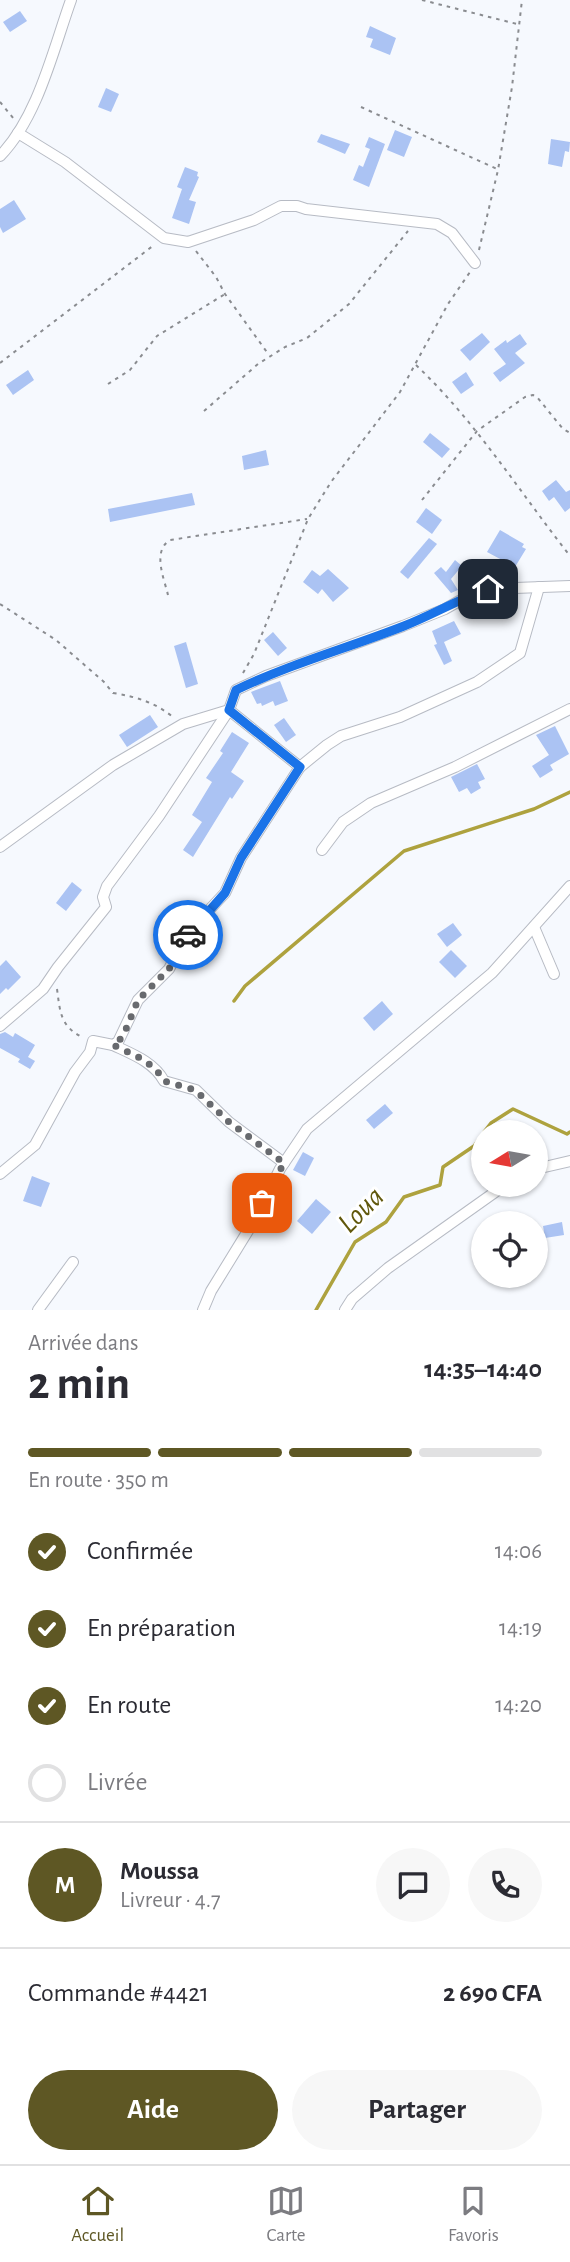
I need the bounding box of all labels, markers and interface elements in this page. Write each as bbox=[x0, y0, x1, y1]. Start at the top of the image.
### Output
pin bbox=[458, 559, 518, 619]
icon: home bbox=[469, 570, 507, 608]
courier bbox=[153, 900, 223, 970]
icon: car bbox=[169, 916, 207, 954]
north arrow bbox=[471, 1120, 548, 1197]
map controls bbox=[471, 1120, 548, 1288]
pin bbox=[232, 1173, 292, 1233]
water label: Loua bbox=[332, 1181, 390, 1239]
icon: bag bbox=[243, 1184, 281, 1222]
button: locate bbox=[471, 1211, 548, 1288]
text: Arrivée dans bbox=[28, 1332, 139, 1355]
text: 14:35–14:40 bbox=[424, 1356, 542, 1382]
text: 2 min bbox=[28, 1361, 130, 1407]
text: En route · 350 m bbox=[28, 1469, 169, 1492]
icon: check bbox=[28, 1533, 66, 1571]
text: Confirmée bbox=[87, 1538, 193, 1564]
text: 14:06 bbox=[495, 1540, 542, 1563]
icon: check bbox=[28, 1610, 66, 1648]
text: En préparation bbox=[87, 1615, 236, 1641]
text: 14:19 bbox=[499, 1617, 542, 1640]
icon: check bbox=[28, 1687, 66, 1725]
text: En route bbox=[87, 1692, 171, 1718]
text: 14:20 bbox=[495, 1694, 542, 1717]
text: Livrée bbox=[87, 1769, 147, 1795]
button: chat bbox=[376, 1848, 450, 1922]
button: phone bbox=[468, 1848, 542, 1922]
text: Moussa bbox=[120, 1858, 199, 1884]
text: M bbox=[55, 1872, 75, 1898]
text: Livreur · 4.7 bbox=[120, 1889, 221, 1912]
text: Commande #4421 bbox=[28, 1980, 209, 2006]
text: 2 690 CFA bbox=[443, 1980, 542, 2006]
button: Aide bbox=[28, 2070, 278, 2150]
button: Partager bbox=[292, 2070, 542, 2150]
tab: Accueil bbox=[71, 2182, 124, 2247]
tab: Carte bbox=[266, 2182, 306, 2247]
tab: Favoris bbox=[448, 2182, 499, 2247]

